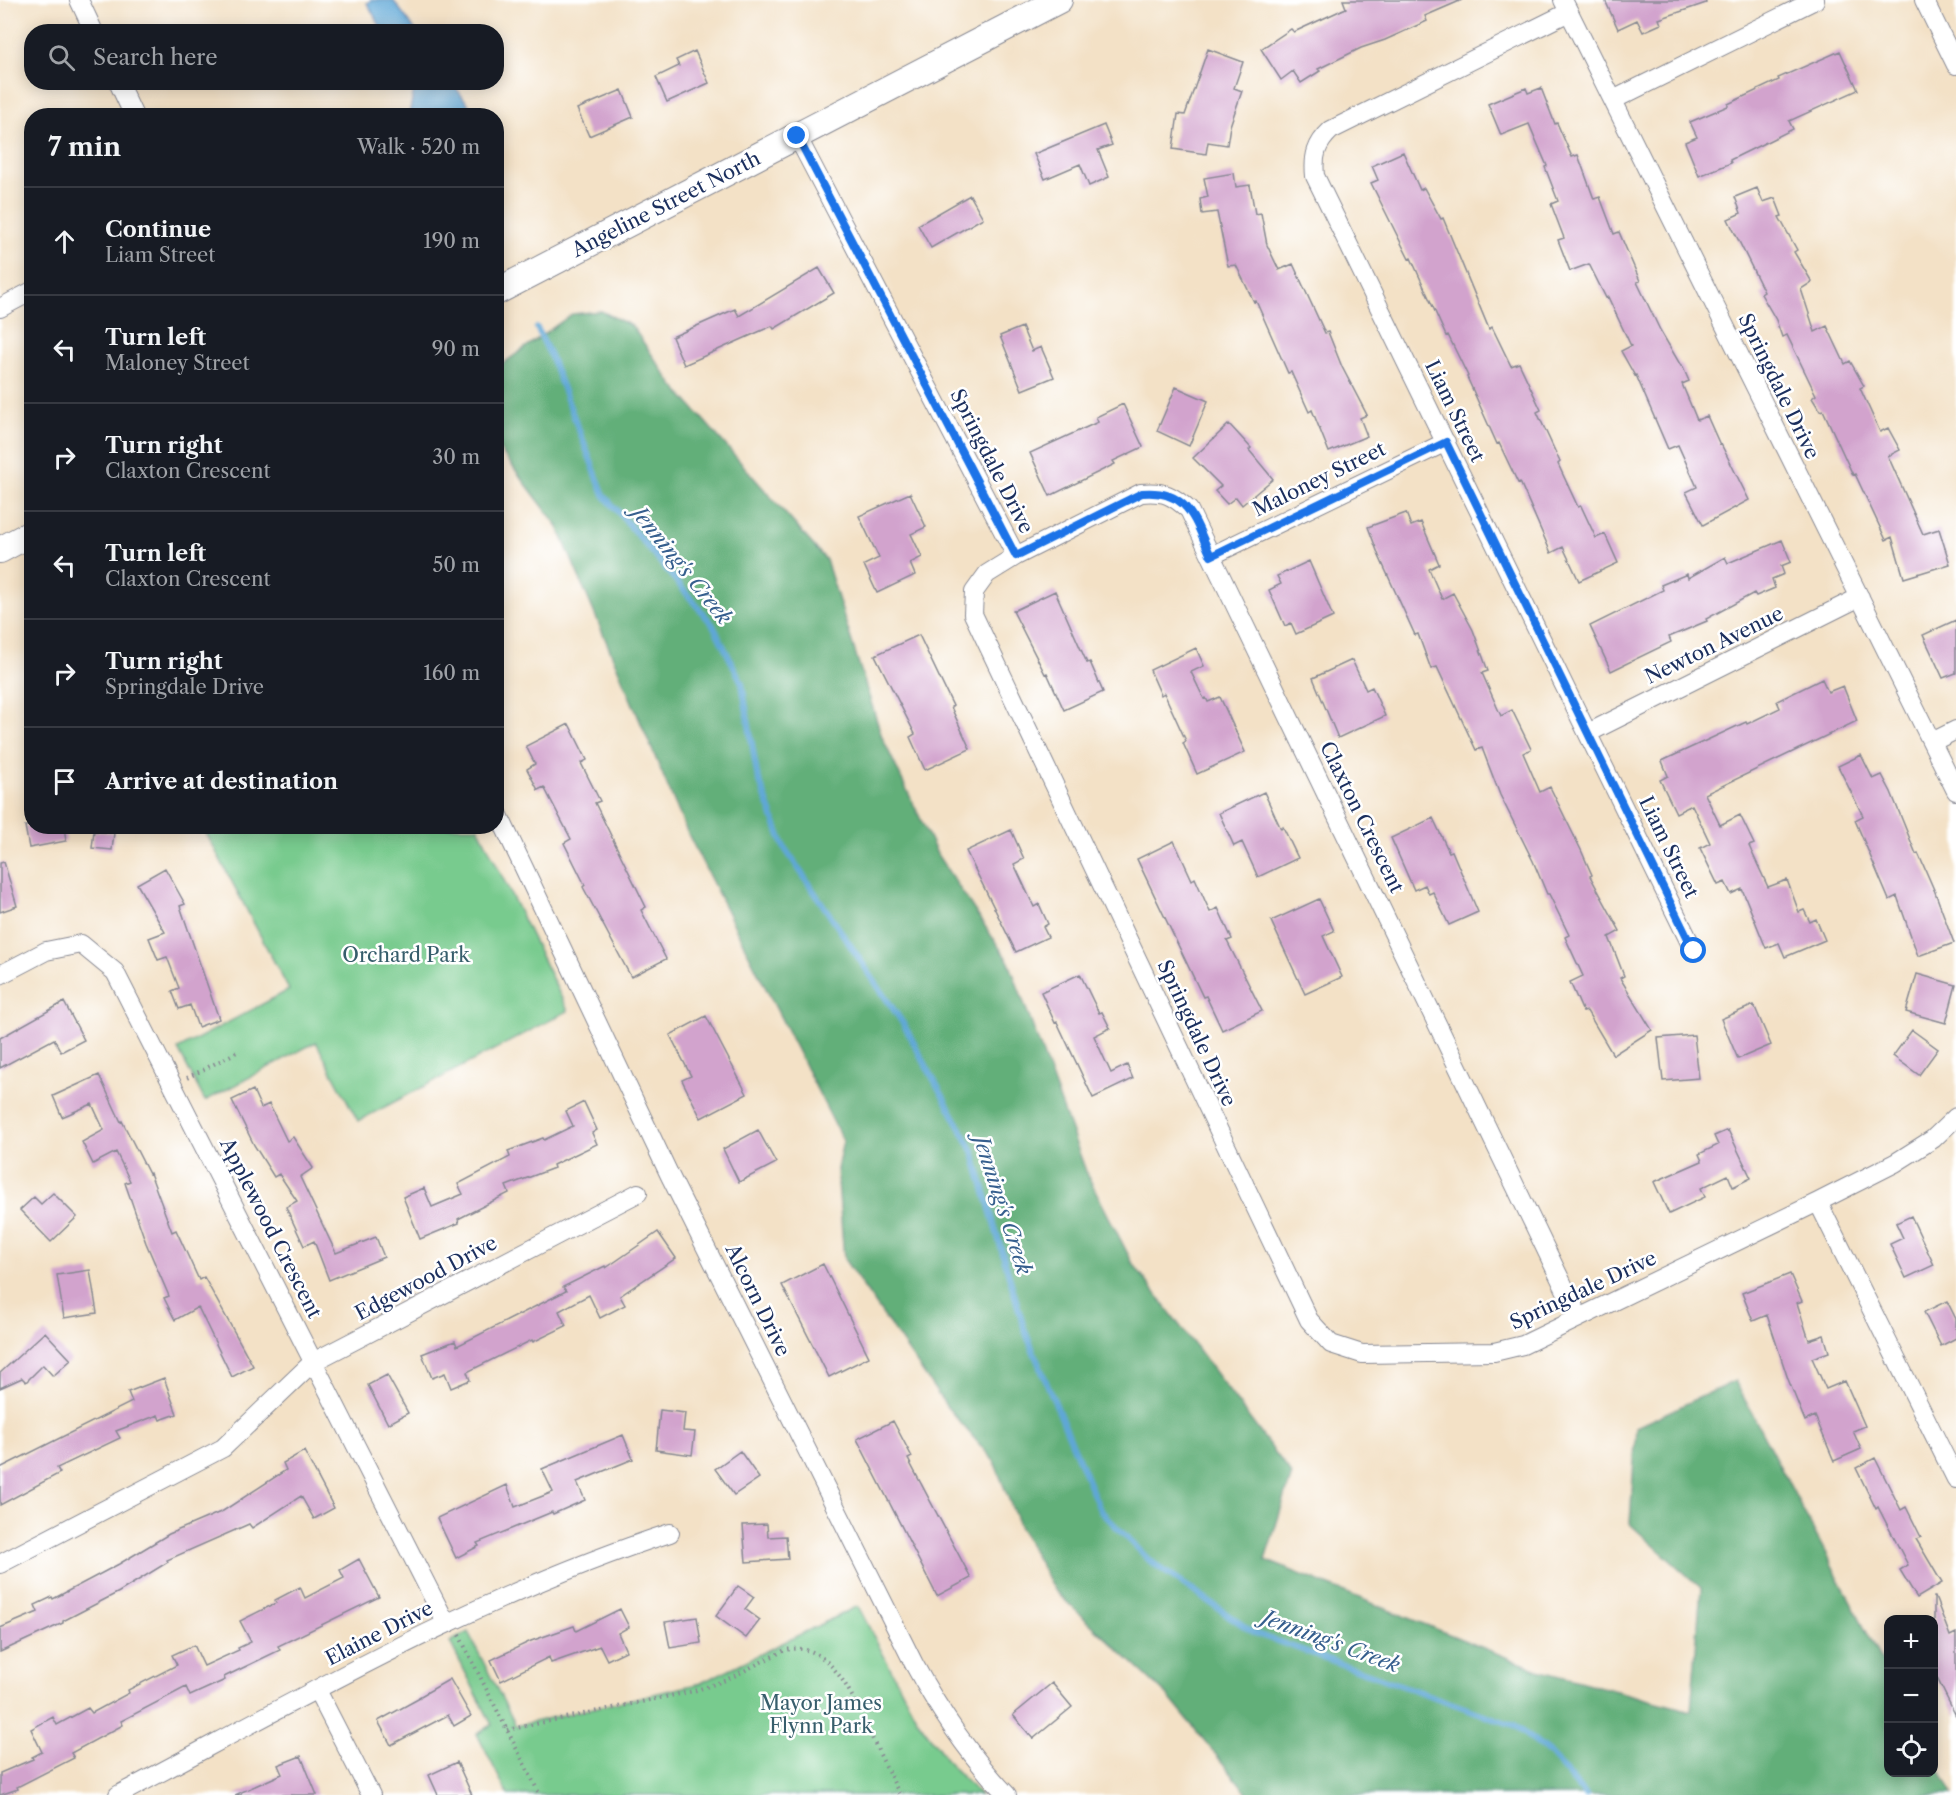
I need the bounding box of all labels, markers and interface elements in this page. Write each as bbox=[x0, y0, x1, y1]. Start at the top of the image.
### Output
search box bbox=[24, 24, 504, 90]
icon: search bbox=[45, 41, 78, 74]
text: Search here bbox=[93, 44, 218, 71]
route end bbox=[783, 122, 809, 148]
text: 7 min bbox=[48, 131, 121, 163]
text: Walk · 520 m bbox=[357, 135, 480, 159]
street label: Angeline Street North bbox=[567, 146, 765, 262]
text: Continue bbox=[105, 216, 211, 243]
icon: ahead bbox=[48, 225, 81, 258]
text: 190 m bbox=[423, 229, 480, 253]
text: Liam Street bbox=[105, 243, 215, 267]
street label: Springdale Drive bbox=[1733, 309, 1825, 463]
text: Turn left bbox=[105, 324, 206, 351]
icon: left bbox=[48, 333, 81, 366]
text: 90 m bbox=[432, 337, 480, 361]
text: Maloney Street bbox=[105, 351, 250, 375]
street label: Liam Street bbox=[1420, 356, 1490, 466]
street label: Springdale Drive bbox=[945, 385, 1039, 537]
text: Turn right bbox=[105, 432, 223, 459]
street label: Maloney Street bbox=[1249, 437, 1389, 521]
icon: right bbox=[48, 441, 81, 474]
text: 30 m bbox=[432, 445, 480, 469]
text: Claxton Crescent bbox=[105, 459, 271, 483]
water label: Jenning's Creek bbox=[623, 496, 737, 629]
text: Turn left bbox=[105, 540, 206, 567]
icon: left bbox=[48, 549, 81, 582]
text: 50 m bbox=[433, 553, 480, 577]
text: Claxton Crescent bbox=[105, 567, 271, 591]
street label: Newton Avenue bbox=[1641, 601, 1787, 689]
text: Turn right bbox=[105, 648, 223, 675]
icon: right bbox=[48, 657, 81, 690]
text: 160 m bbox=[423, 661, 480, 685]
text: Springdale Drive bbox=[105, 675, 264, 699]
street label: Claxton Crescent bbox=[1315, 737, 1409, 897]
icon: arrive bbox=[48, 765, 81, 798]
text: Arrive at destination bbox=[105, 768, 338, 795]
street label: Liam Street bbox=[1634, 792, 1704, 902]
route start bbox=[1680, 937, 1706, 963]
park label: Orchard Park bbox=[342, 943, 471, 967]
street label: Springdale Drive bbox=[1153, 956, 1241, 1110]
water label: Jenning's Creek bbox=[967, 1127, 1037, 1278]
street label: Applewood Crescent bbox=[215, 1133, 327, 1322]
street label: Edgewood Drive bbox=[351, 1230, 501, 1326]
street label: Alcorn Drive bbox=[720, 1239, 795, 1360]
street label: Springdale Drive bbox=[1506, 1246, 1660, 1334]
street label: Elaine Drive bbox=[321, 1596, 437, 1670]
water label: Jenning's Creek bbox=[1253, 1602, 1403, 1678]
map controls bbox=[1884, 1615, 1938, 1777]
button: + bbox=[1884, 1615, 1938, 1669]
button: − bbox=[1884, 1669, 1938, 1723]
park label: Mayor James Flynn Park bbox=[760, 1691, 882, 1738]
button: locate bbox=[1884, 1723, 1938, 1777]

